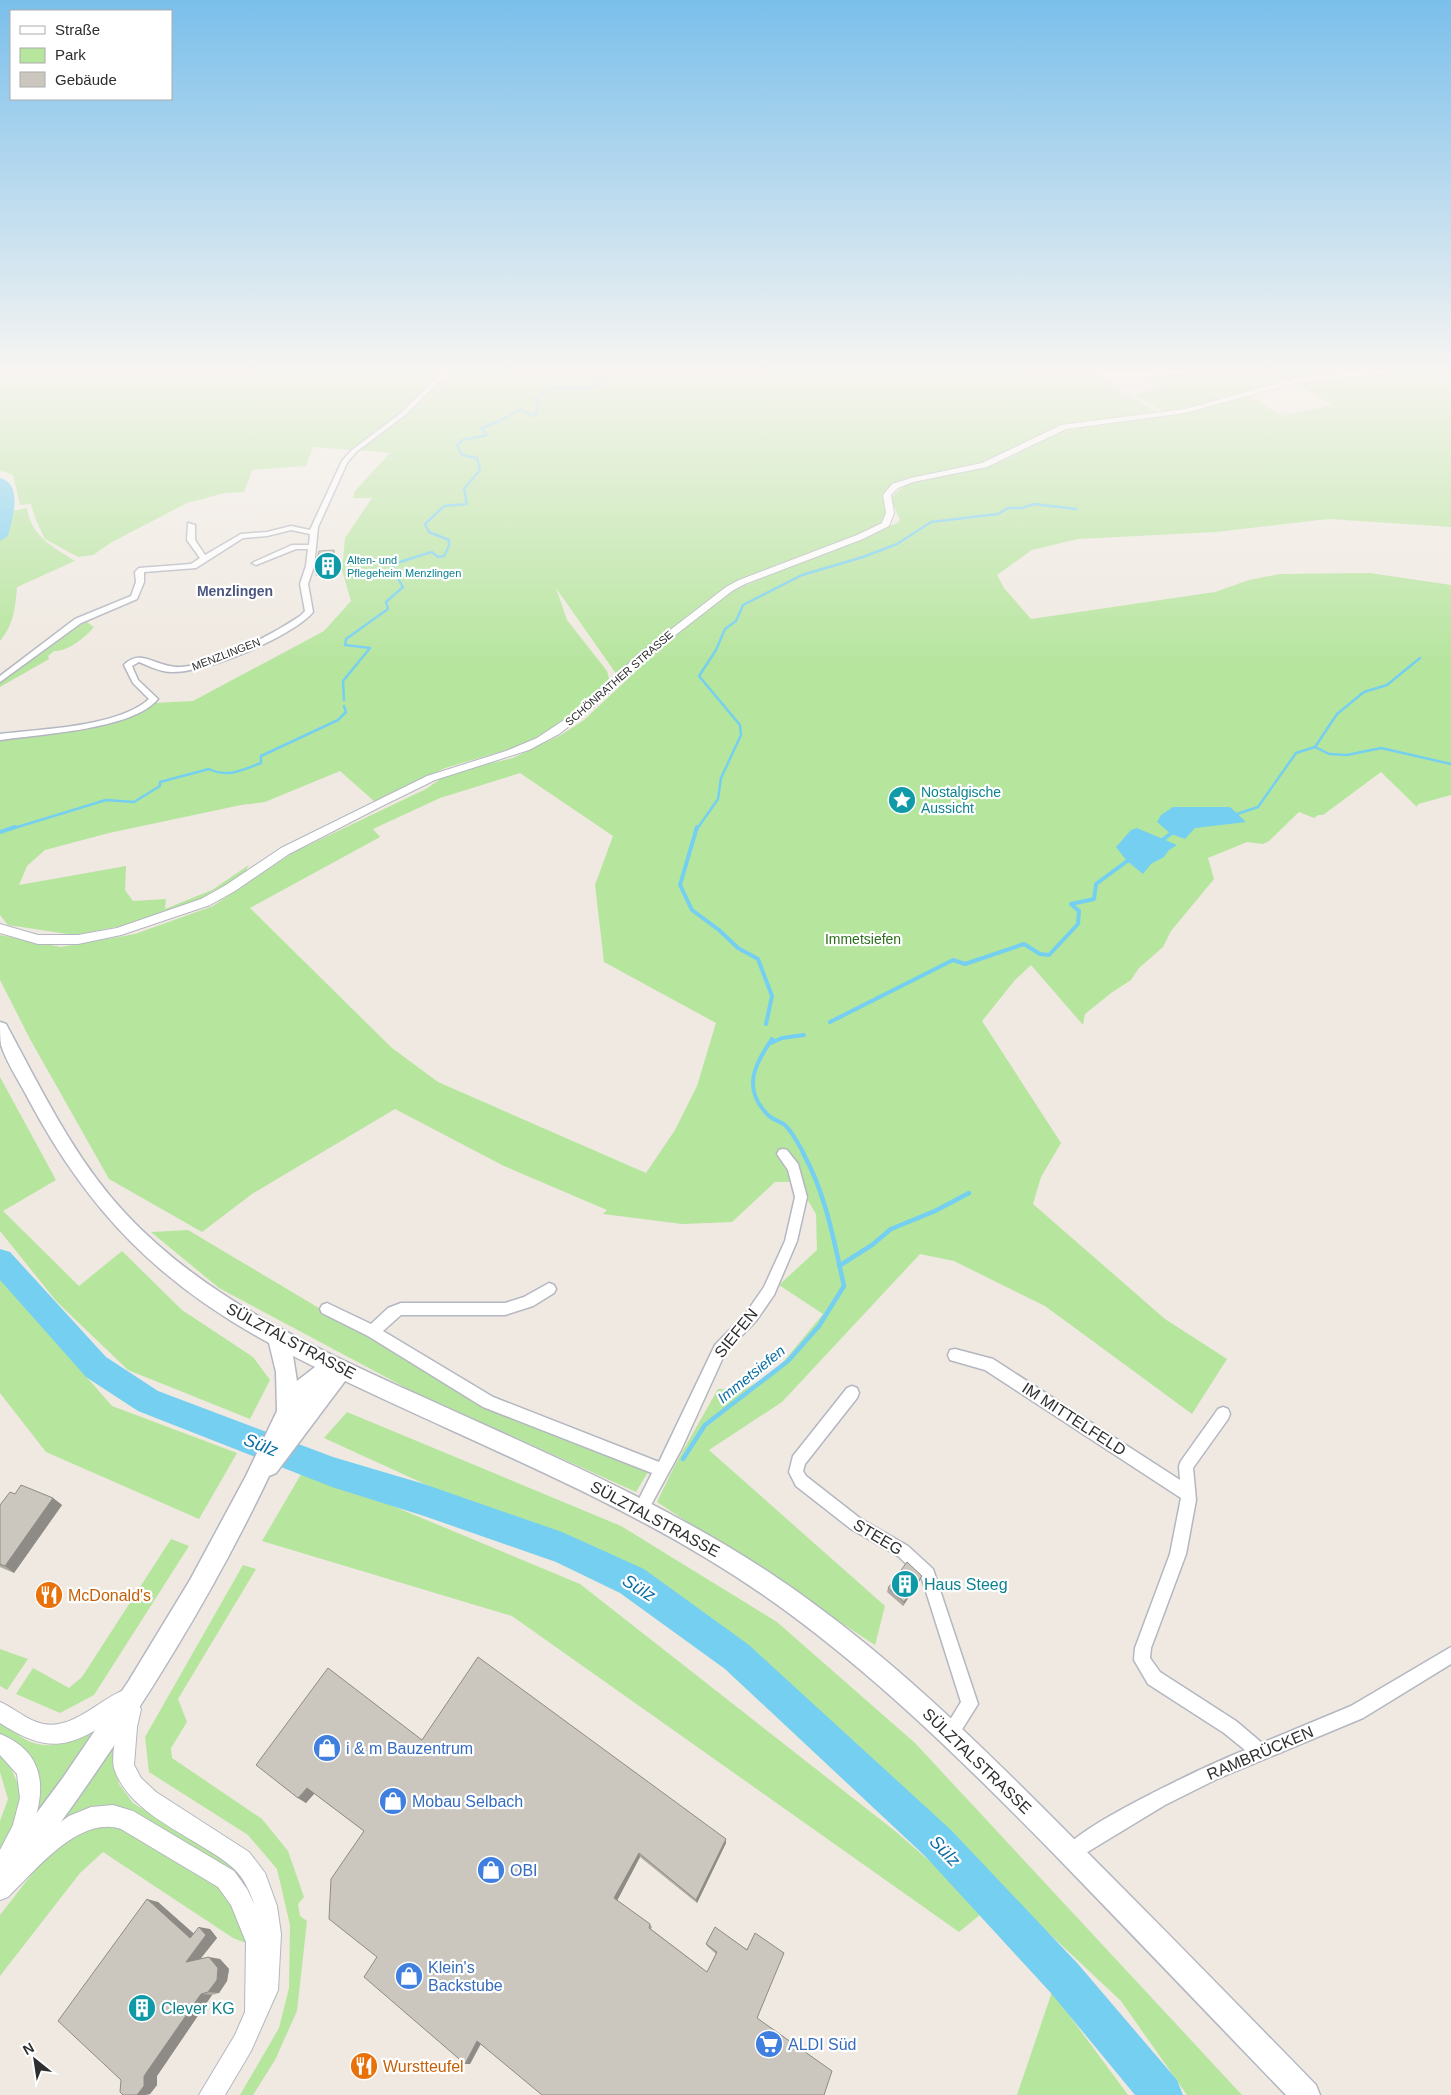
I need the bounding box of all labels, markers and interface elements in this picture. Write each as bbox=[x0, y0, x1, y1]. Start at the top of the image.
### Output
legend bbox=[10, 10, 172, 100]
text: Straße bbox=[55, 21, 100, 38]
text: Park bbox=[55, 46, 86, 63]
text: Gebäude bbox=[55, 71, 117, 88]
building icon: Alten- und Pflegeheim Menzlingen bbox=[313, 551, 343, 581]
place label: Alten- und Pflegeheim Menzlingen bbox=[347, 554, 461, 579]
district label: Menzlingen bbox=[197, 583, 273, 599]
street label: SCHÖNRATHER STRASSE bbox=[563, 628, 675, 728]
street label: MENZLINGEN bbox=[190, 635, 262, 673]
place label: Nostalgische Aussicht bbox=[921, 784, 1001, 816]
place icon: Nostalgische Aussicht bbox=[887, 785, 917, 815]
park label: Immetsiefen bbox=[825, 931, 901, 947]
street label: SÜLZTALSTRASSE bbox=[224, 1300, 358, 1382]
street label: SIEFEN bbox=[711, 1305, 761, 1361]
water label: Immetsiefen bbox=[714, 1342, 788, 1406]
street label: IM MITTELFELD bbox=[1019, 1379, 1129, 1459]
water label: Sülz bbox=[241, 1429, 281, 1461]
street label: SÜLZTALSTRASSE bbox=[588, 1478, 722, 1560]
street label: STEEG bbox=[850, 1516, 906, 1558]
building icon: Haus Steeg bbox=[890, 1569, 920, 1599]
water label: Sülz bbox=[619, 1570, 659, 1606]
place label: Haus Steeg bbox=[924, 1576, 1008, 1593]
restaurant icon: McDonald's bbox=[34, 1580, 64, 1610]
place label: McDonald's bbox=[68, 1587, 151, 1604]
street label: SÜLZTALSTRASSE bbox=[919, 1705, 1035, 1817]
street label: RAMBRÜCKEN bbox=[1204, 1723, 1316, 1783]
shop icon: i & m Bauzentrum bbox=[312, 1733, 342, 1763]
place label: i & m Bauzentrum bbox=[346, 1740, 473, 1757]
shop icon: Mobau Selbach bbox=[378, 1786, 408, 1816]
place label: Mobau Selbach bbox=[412, 1793, 523, 1810]
water label: Sülz bbox=[926, 1831, 964, 1871]
shop icon: OBI bbox=[476, 1855, 506, 1885]
place label: OBI bbox=[510, 1862, 538, 1879]
place label: Klein's Backstube bbox=[428, 1959, 503, 1994]
shop icon: Klein's Backstube bbox=[394, 1961, 424, 1991]
building icon: Clever KG bbox=[127, 1993, 157, 2023]
place label: Clever KG bbox=[161, 2000, 235, 2017]
supermarket icon: ALDI Süd bbox=[754, 2029, 784, 2059]
north arrow bbox=[10, 2035, 60, 2085]
place label: ALDI Süd bbox=[788, 2036, 856, 2053]
text: N bbox=[20, 2039, 37, 2058]
restaurant icon: Wurstteufel bbox=[349, 2051, 379, 2081]
place label: Wurstteufel bbox=[383, 2058, 464, 2075]

